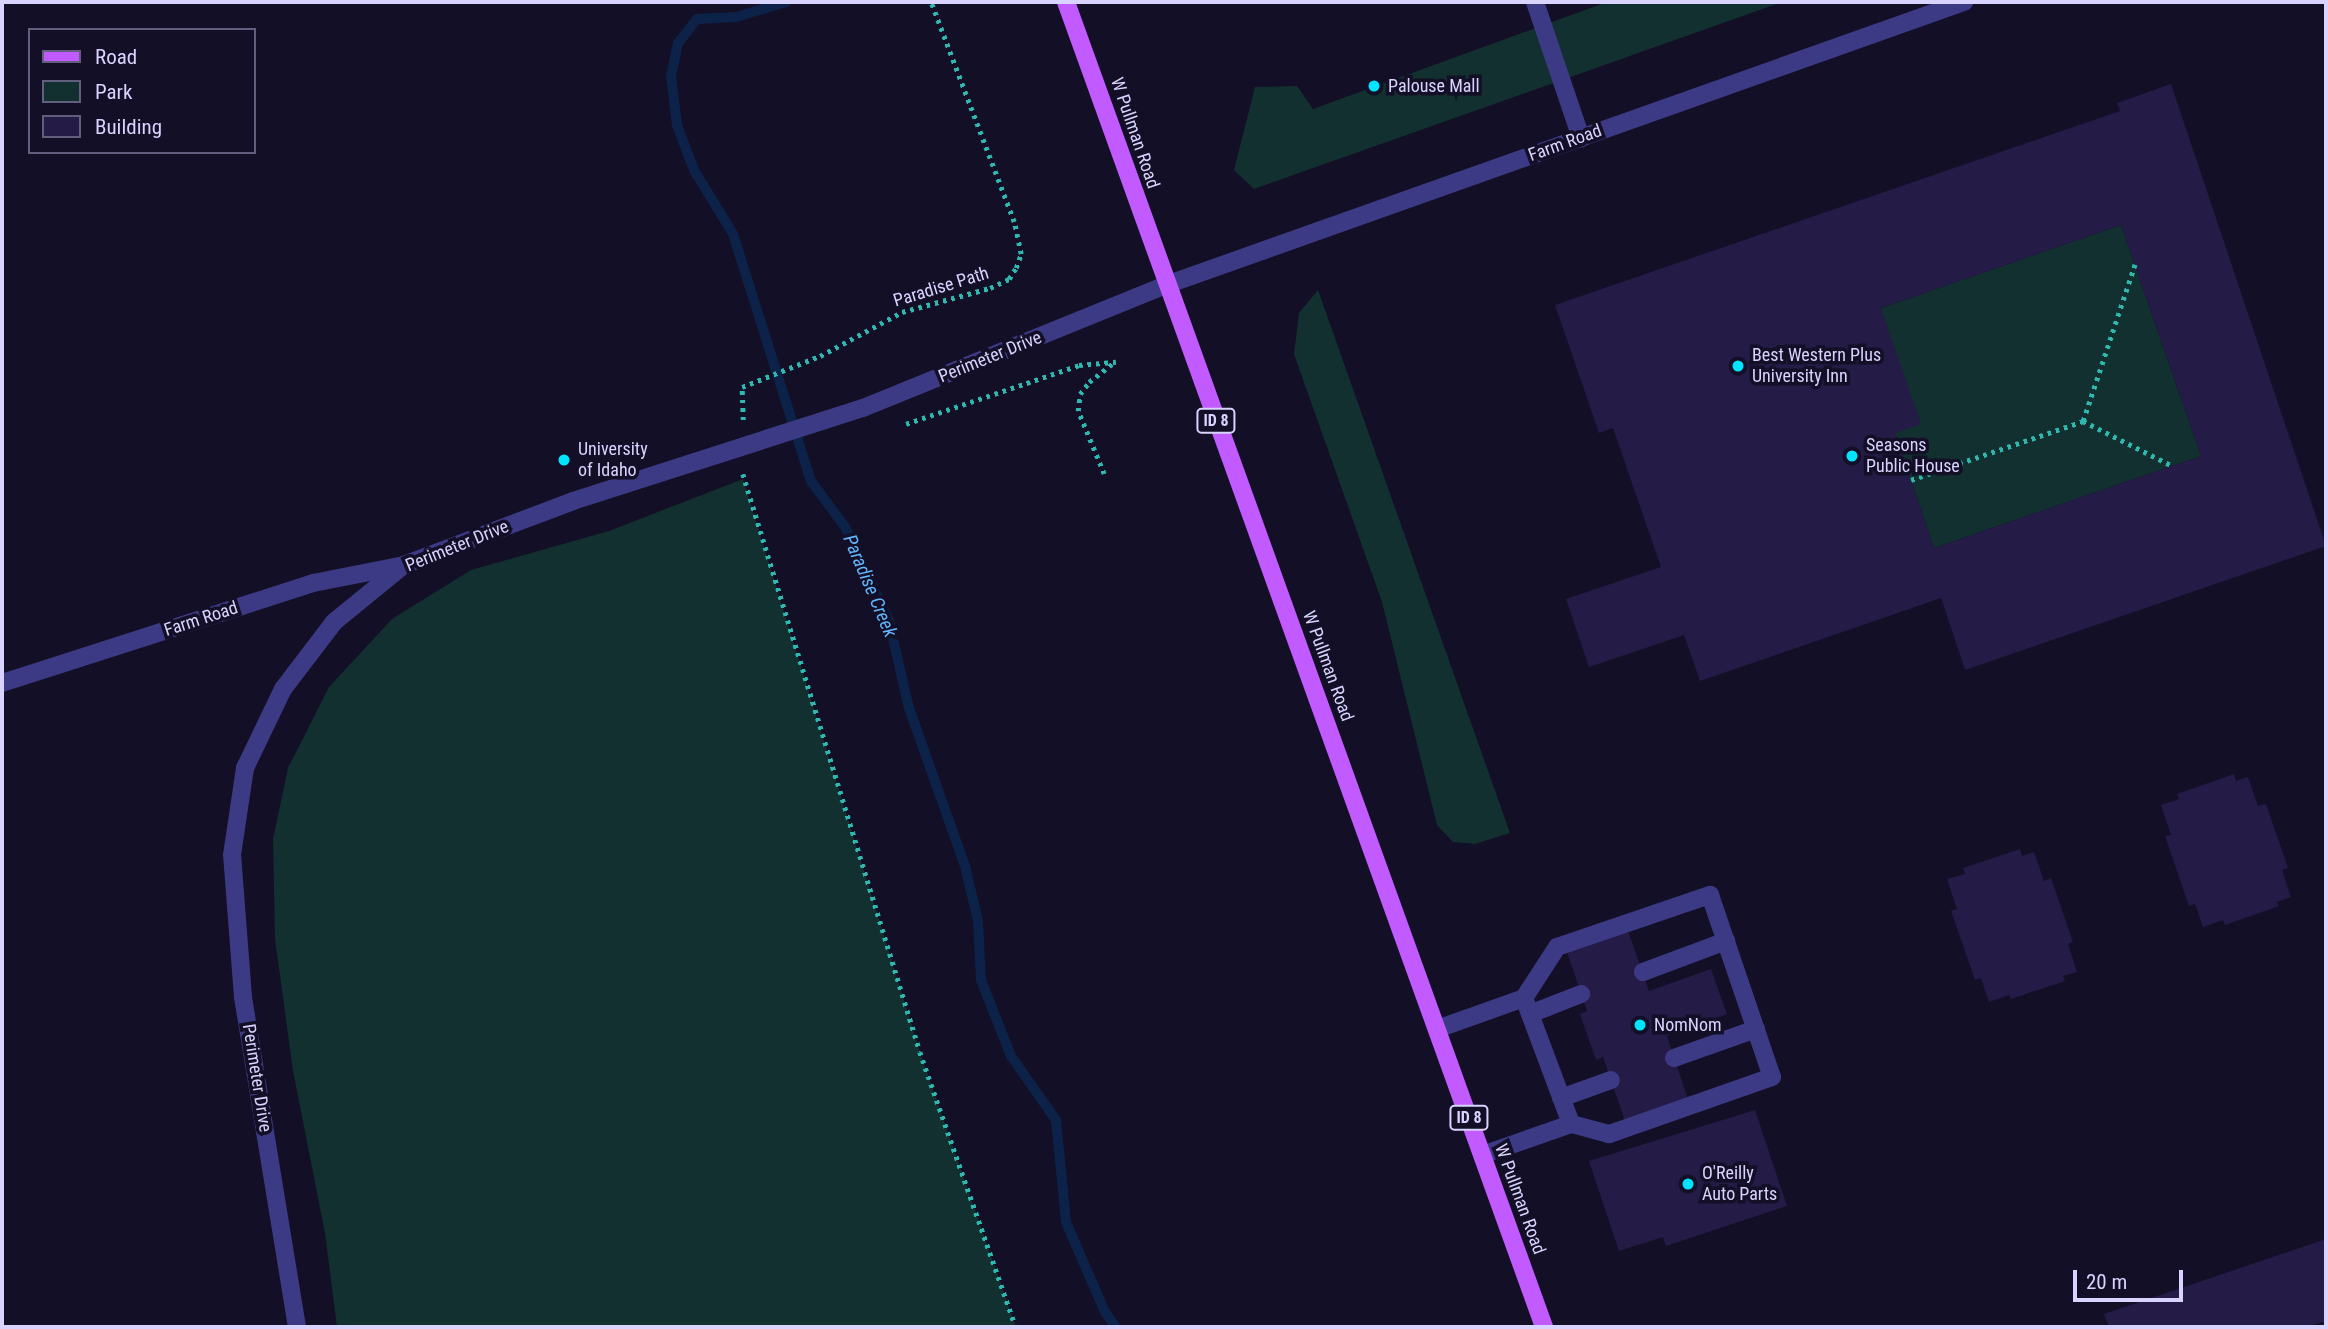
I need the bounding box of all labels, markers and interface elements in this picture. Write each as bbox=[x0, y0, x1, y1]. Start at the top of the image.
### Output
legend bbox=[28, 28, 256, 154]
text: Road bbox=[95, 45, 137, 69]
street label: W Pullman Road bbox=[1106, 75, 1164, 191]
place label: Palouse Mall bbox=[1388, 75, 1480, 97]
marker: Palouse Mall bbox=[1366, 78, 1382, 94]
text: Park bbox=[95, 80, 132, 104]
text: Building bbox=[95, 115, 162, 139]
street label: Farm Road bbox=[1525, 120, 1605, 166]
street label: Paradise Path bbox=[891, 262, 991, 312]
street label: Perimeter Drive bbox=[935, 327, 1045, 387]
place label: Best Western Plus University Inn bbox=[1752, 345, 1881, 388]
marker: Best Western Plus University Inn bbox=[1730, 358, 1746, 374]
road number: ID 8 bbox=[1195, 408, 1237, 434]
place label: Seasons Public House bbox=[1866, 435, 1960, 478]
place label: University of Idaho bbox=[578, 439, 648, 482]
marker: Seasons Public House bbox=[1844, 448, 1860, 464]
marker: University of Idaho bbox=[556, 452, 572, 468]
street label: Perimeter Drive bbox=[402, 516, 512, 576]
water label: Paradise Creek bbox=[838, 531, 902, 641]
street label: Farm Road bbox=[161, 597, 241, 641]
street label: W Pullman Road bbox=[1298, 608, 1358, 724]
place label: NomNom bbox=[1654, 1014, 1721, 1036]
marker: NomNom bbox=[1632, 1017, 1648, 1033]
street label: Perimeter Drive bbox=[238, 1022, 276, 1134]
road number: ID 8 bbox=[1448, 1106, 1490, 1130]
street label: W Pullman Road bbox=[1490, 1141, 1550, 1257]
place label: O'Reilly Auto Parts bbox=[1702, 1163, 1777, 1206]
marker: O'Reilly Auto Parts bbox=[1680, 1176, 1696, 1192]
scale bar bbox=[2076, 1256, 2186, 1300]
text: 20 m bbox=[2086, 1270, 2127, 1294]

